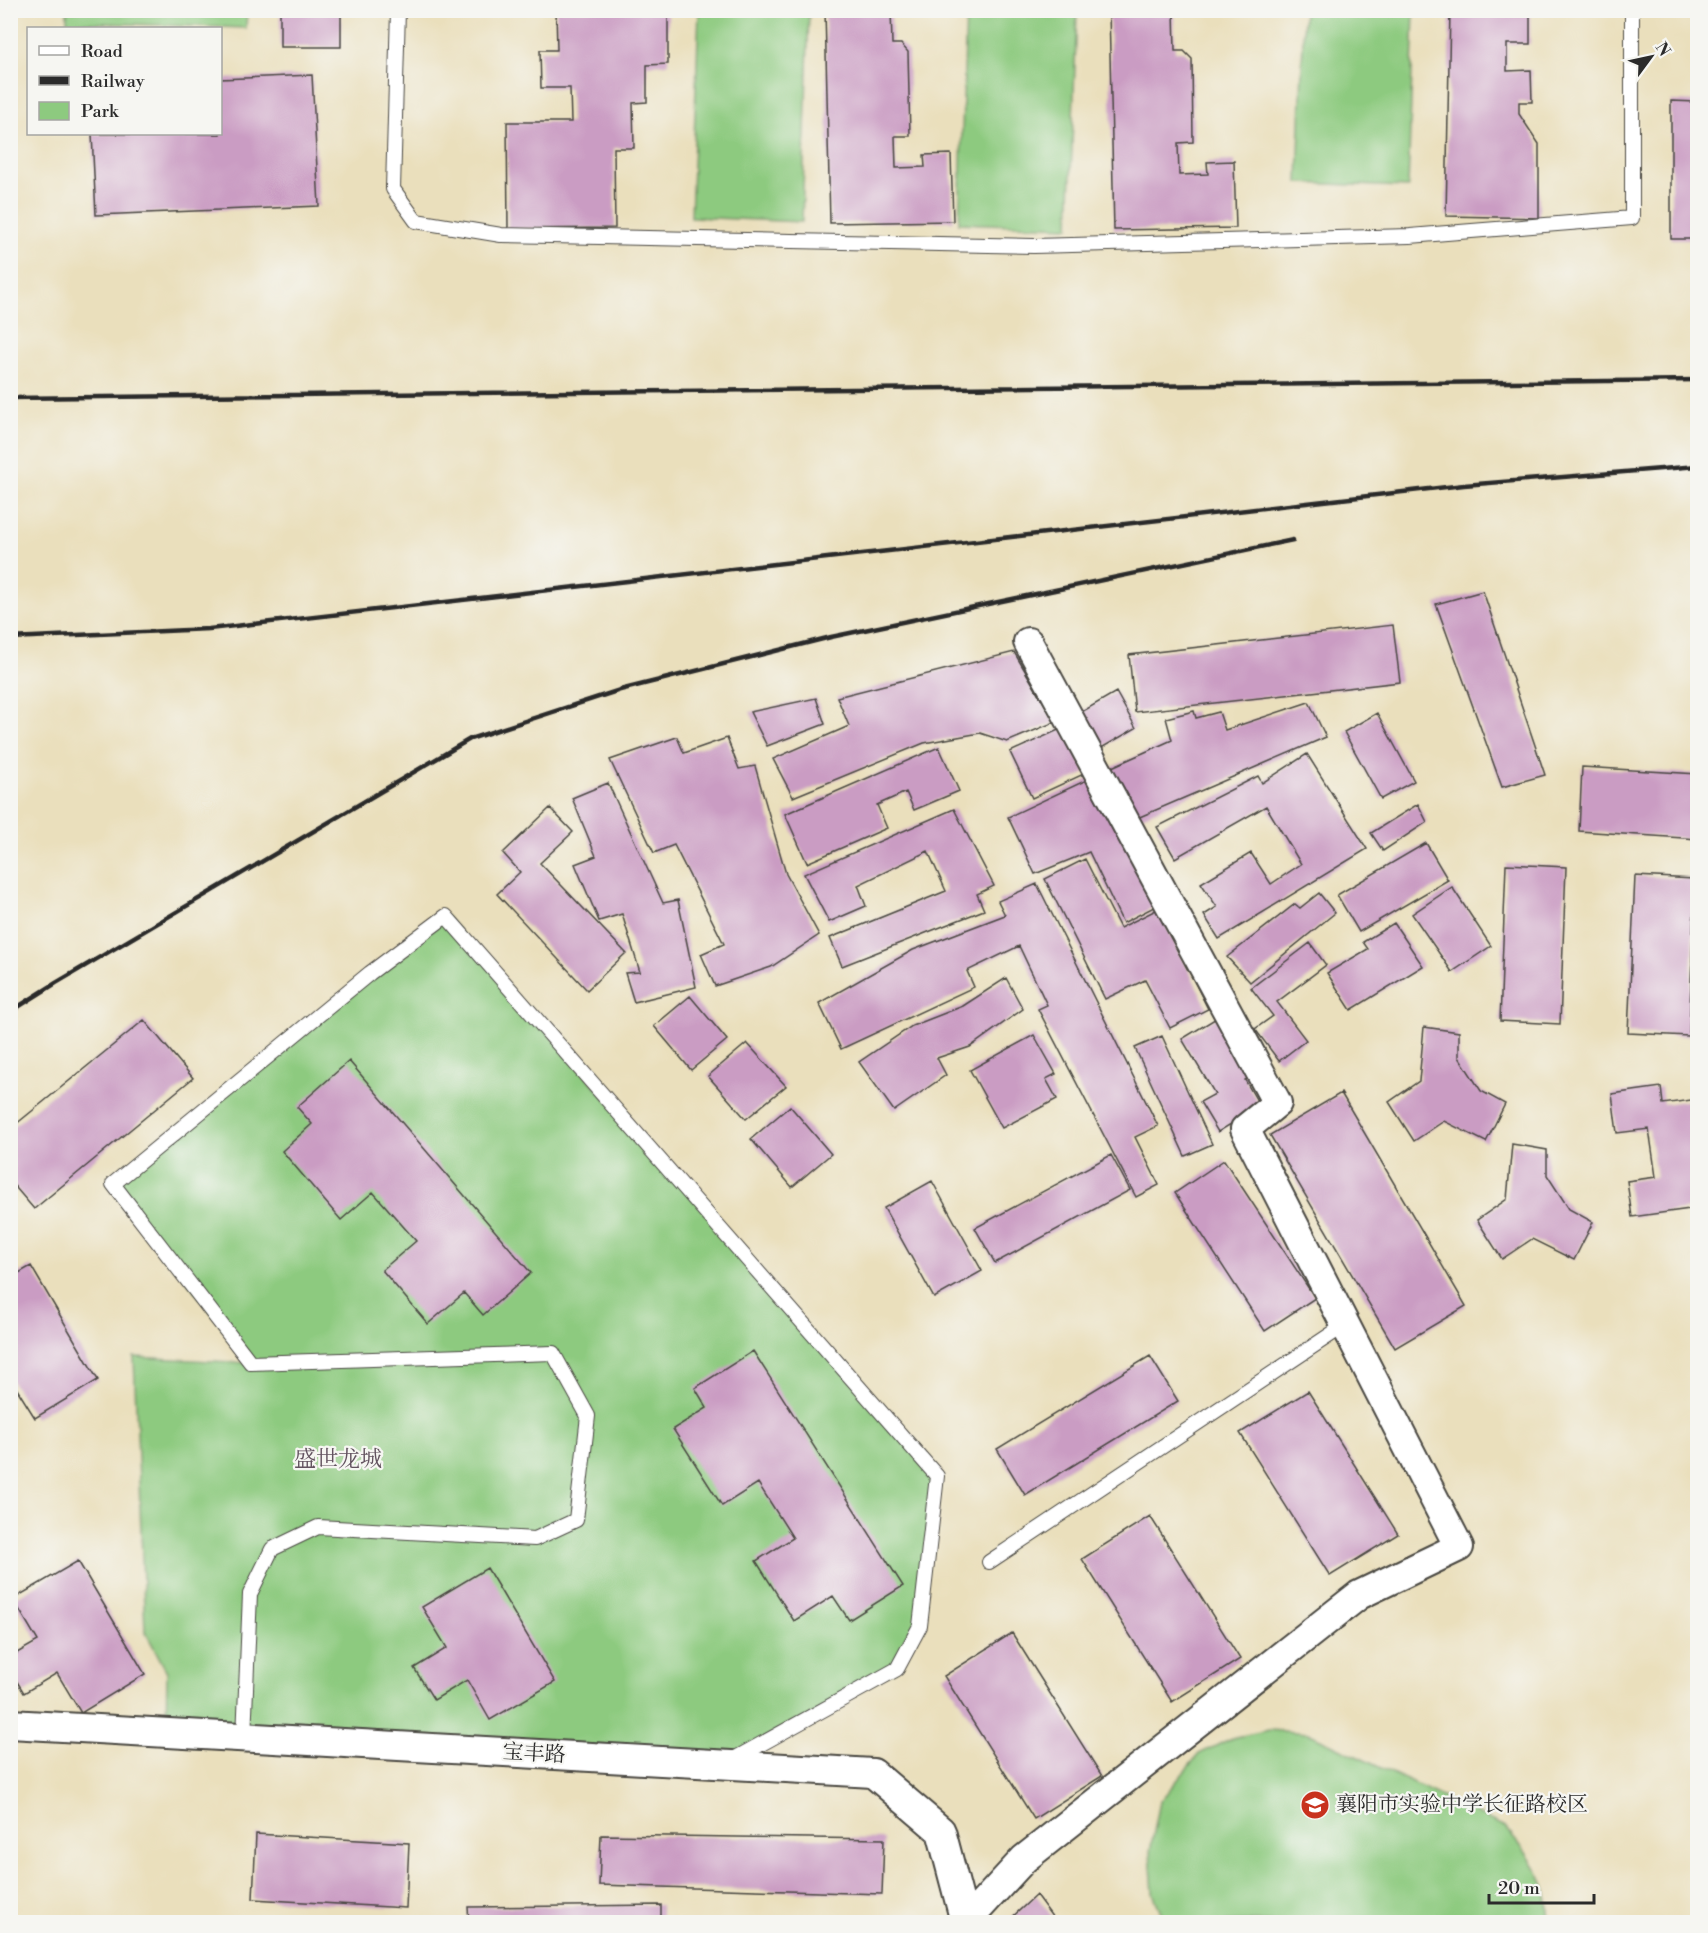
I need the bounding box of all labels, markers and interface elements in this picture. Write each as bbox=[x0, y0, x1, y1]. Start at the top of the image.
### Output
legend bbox=[27, 27, 222, 135]
north arrow bbox=[1621, 27, 1681, 87]
text: N bbox=[1651, 39, 1675, 60]
text: Road bbox=[81, 40, 124, 63]
text: Railway bbox=[81, 70, 145, 93]
text: Park bbox=[81, 100, 120, 123]
district label: 盛世龙城 bbox=[294, 1446, 382, 1473]
street label: 宝丰路 bbox=[502, 1739, 566, 1769]
school or university icon: 襄阳市实验中学长征路校区 bbox=[1299, 1789, 1331, 1821]
place label: 襄阳市实验中学长征路校区 bbox=[1336, 1792, 1588, 1818]
scale bar bbox=[1489, 1867, 1594, 1905]
text: 20 m bbox=[1498, 1877, 1540, 1900]

